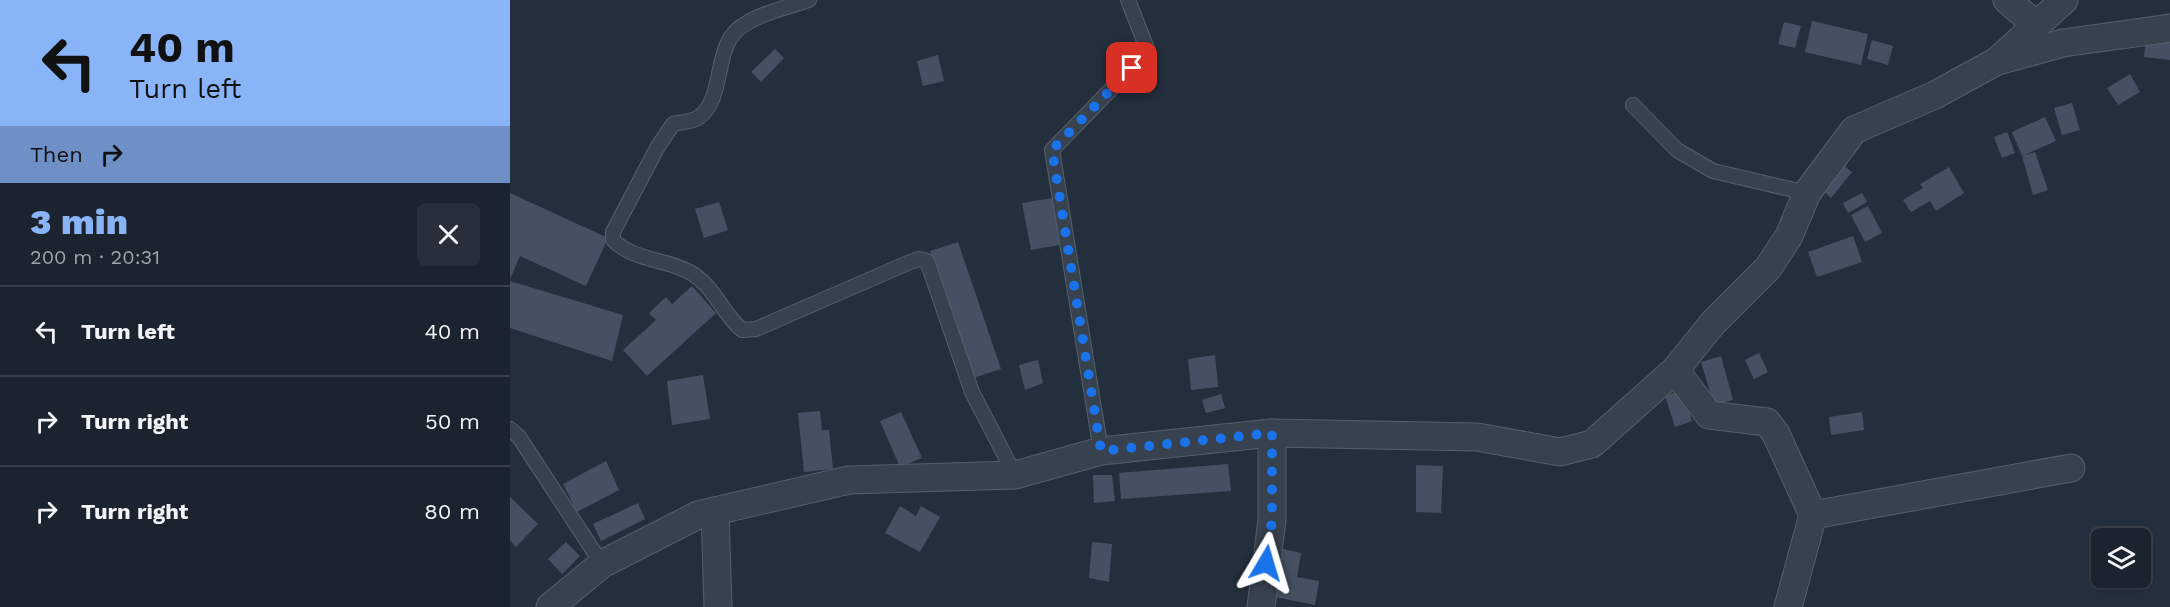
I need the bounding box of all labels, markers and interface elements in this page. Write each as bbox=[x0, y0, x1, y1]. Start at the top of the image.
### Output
text: 40 m bbox=[129, 23, 235, 72]
icon: left bbox=[30, 24, 108, 102]
pin bbox=[1106, 42, 1157, 93]
icon: arrive bbox=[1115, 51, 1148, 84]
text: Turn left bbox=[129, 73, 241, 105]
icon: right bbox=[95, 138, 128, 171]
text: Then bbox=[30, 142, 83, 167]
text: 3 min bbox=[30, 201, 128, 243]
button: close bbox=[417, 203, 480, 266]
text: 200 m · 20:31 bbox=[30, 245, 160, 269]
icon: left bbox=[30, 315, 63, 348]
text: Turn left bbox=[81, 319, 175, 344]
text: 40 m bbox=[424, 319, 480, 344]
icon: right bbox=[30, 405, 63, 438]
text: Turn right bbox=[81, 409, 188, 434]
text: 50 m bbox=[425, 409, 480, 434]
icon: right bbox=[30, 495, 63, 528]
text: Turn right bbox=[81, 499, 188, 524]
text: 80 m bbox=[424, 499, 480, 524]
map controls bbox=[2091, 528, 2151, 588]
button: layers bbox=[2091, 528, 2151, 588]
position arrow bbox=[1234, 531, 1298, 595]

